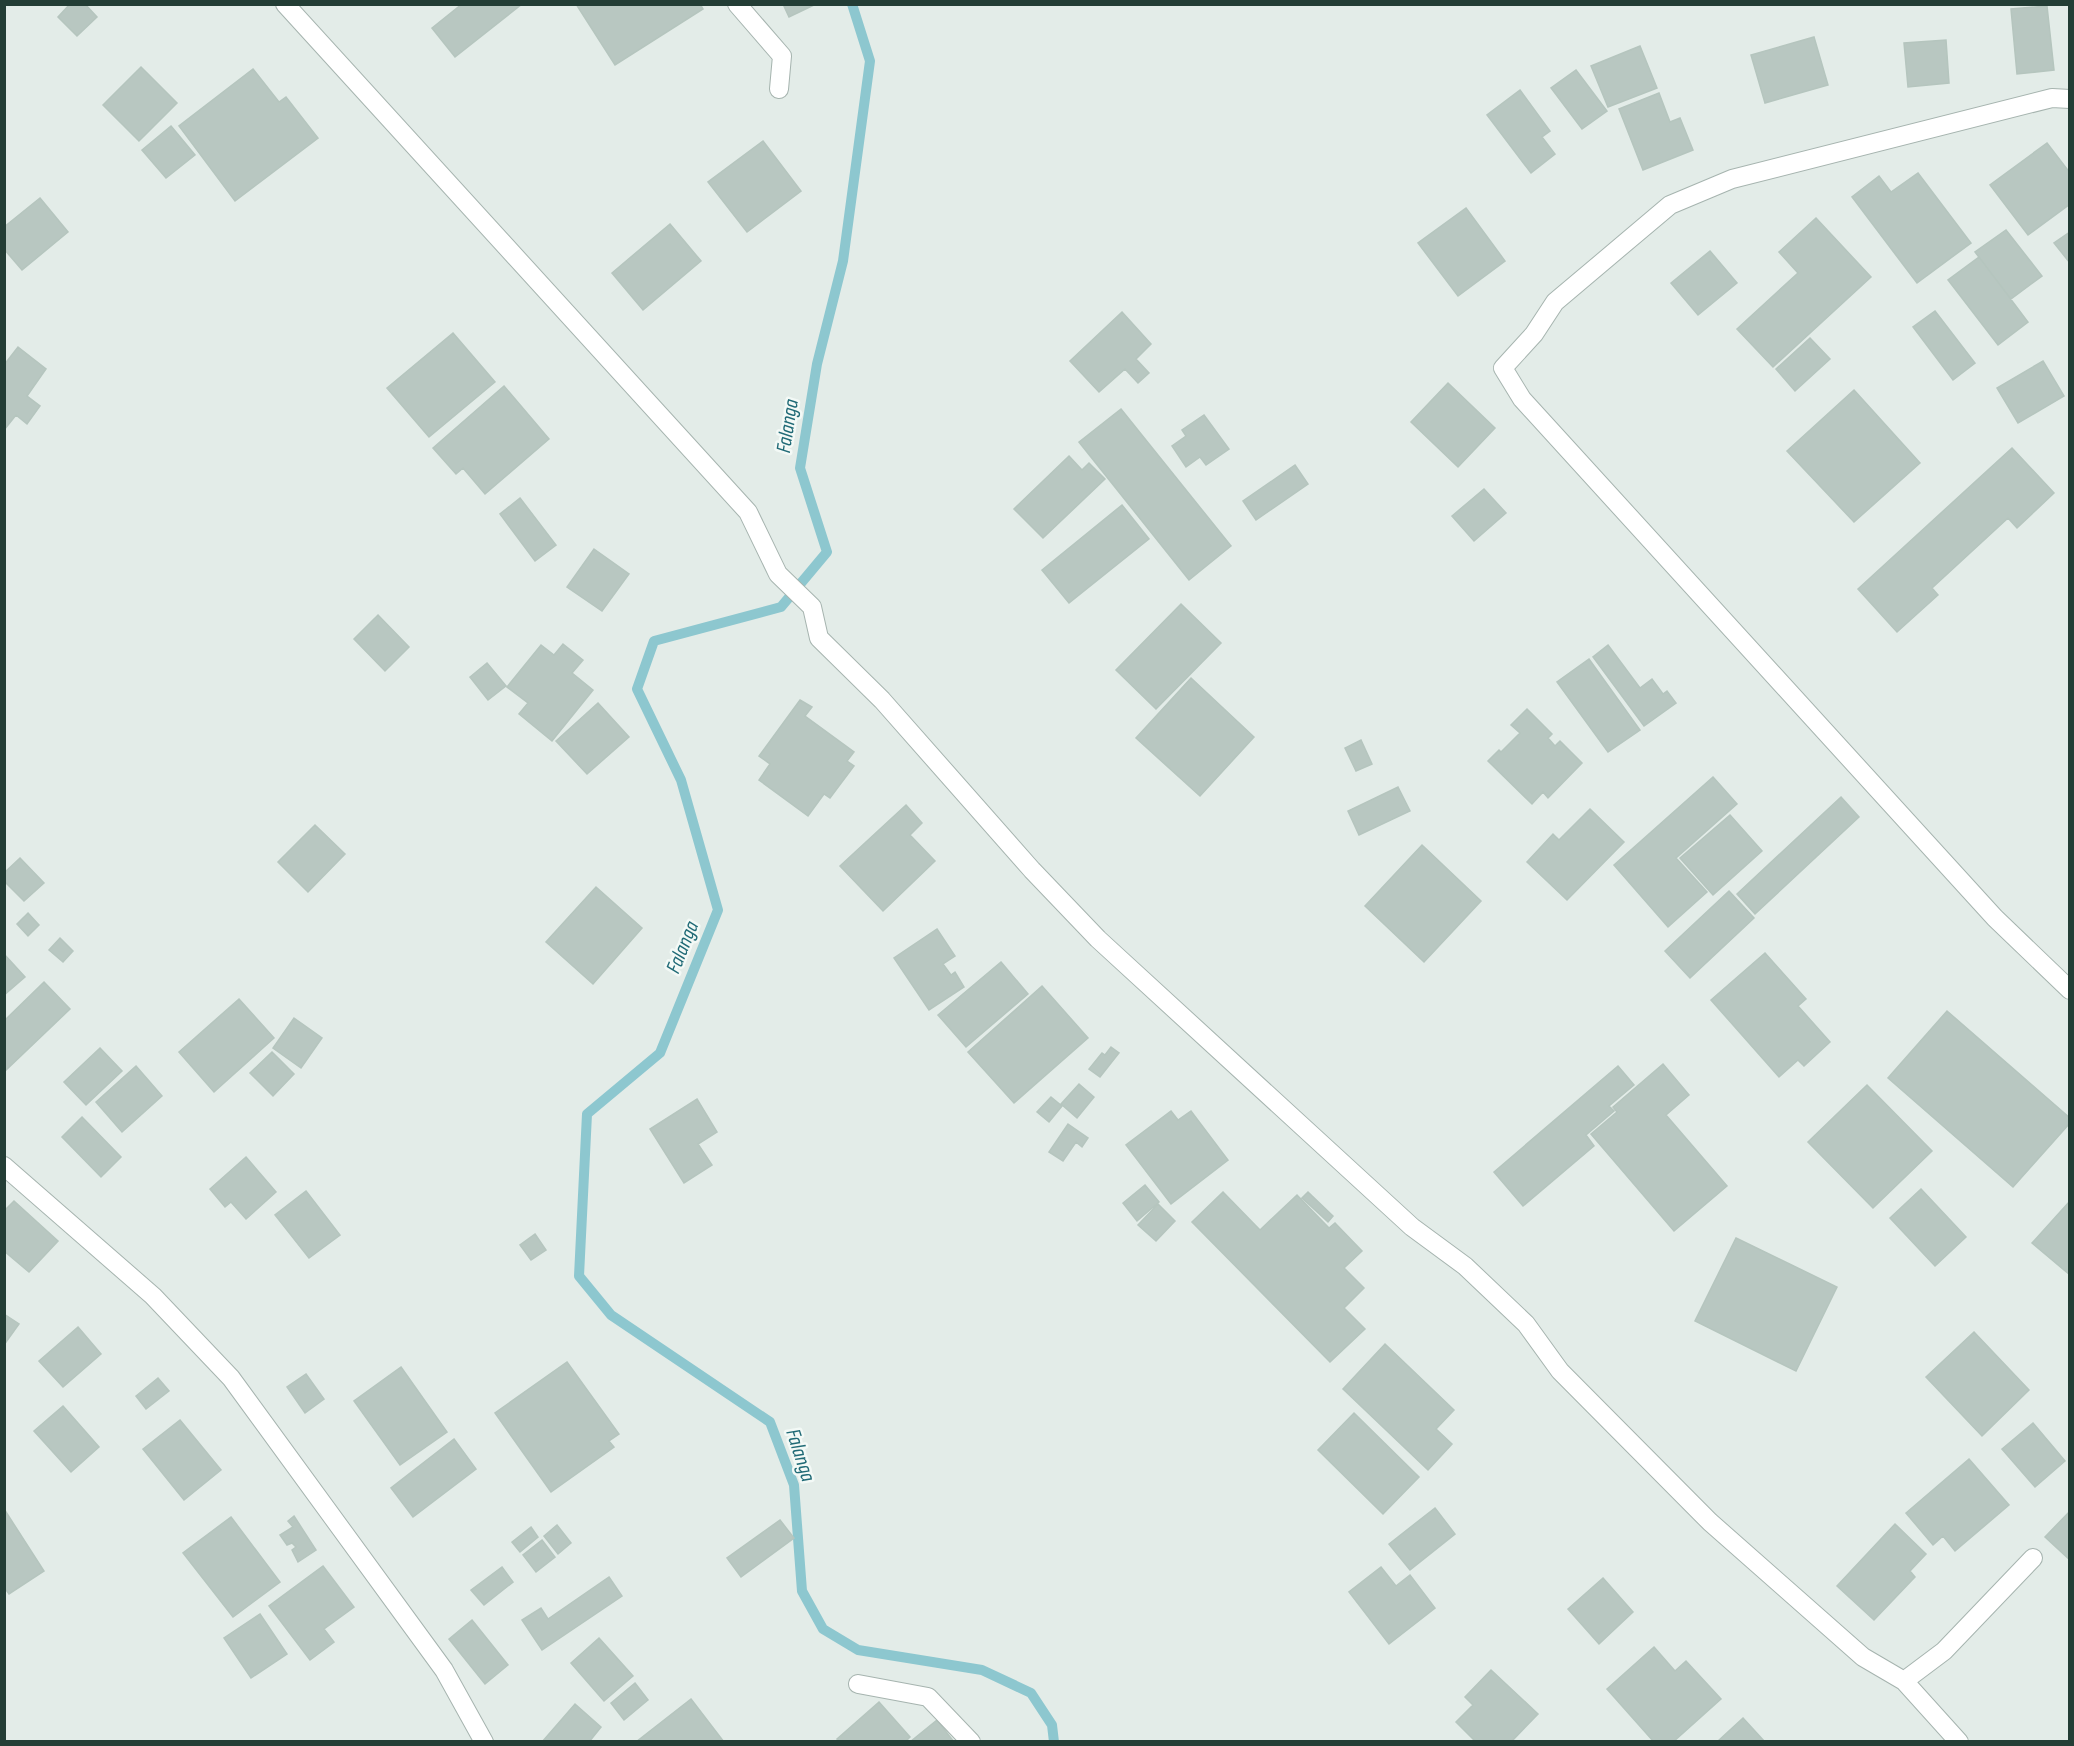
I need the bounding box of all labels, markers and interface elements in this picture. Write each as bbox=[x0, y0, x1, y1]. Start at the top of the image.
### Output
water label: Falanga bbox=[771, 397, 804, 455]
water label: Falanga bbox=[661, 917, 704, 977]
water label: Falanga bbox=[780, 1426, 821, 1485]

